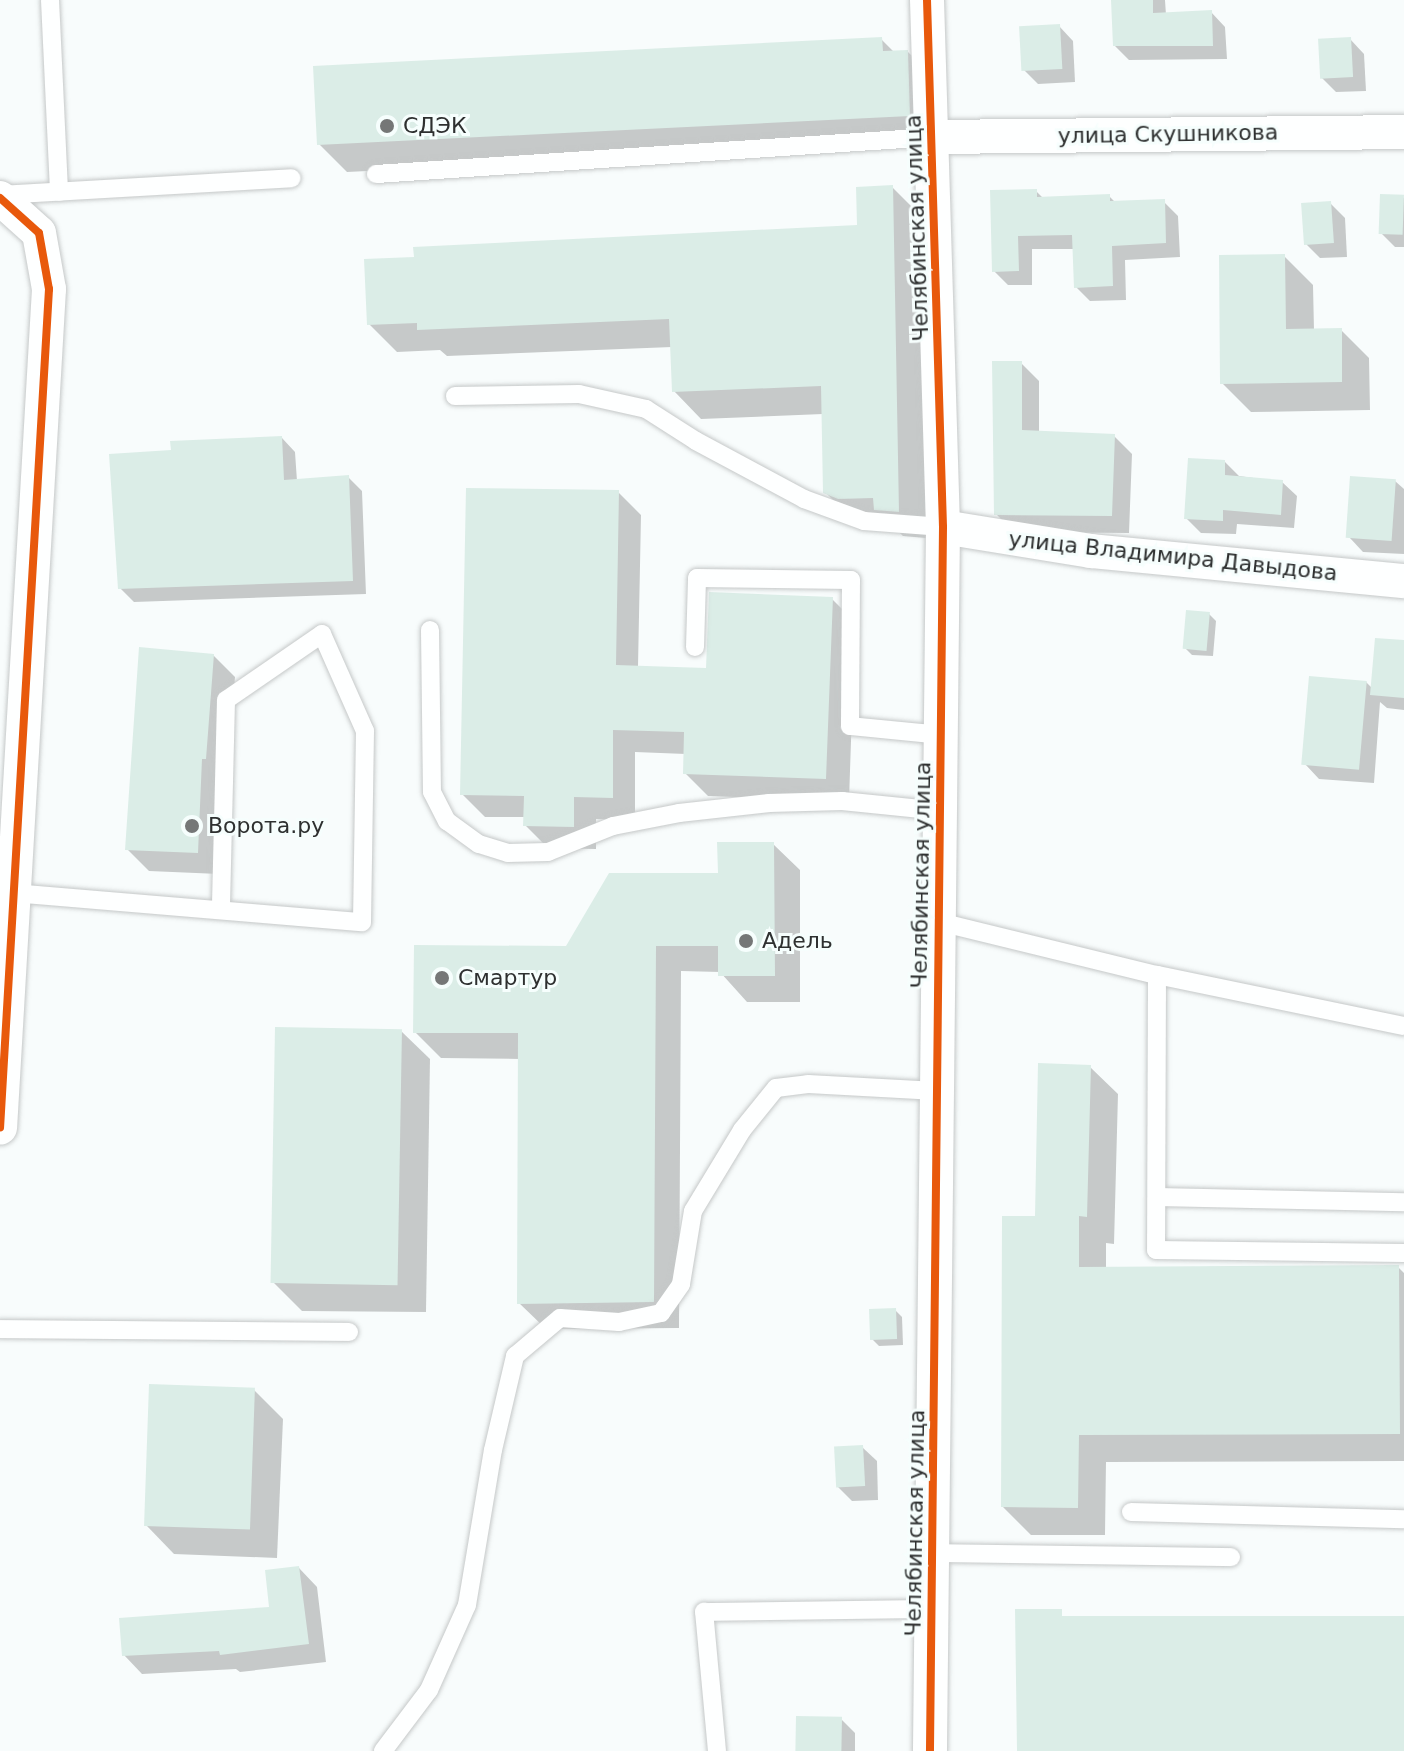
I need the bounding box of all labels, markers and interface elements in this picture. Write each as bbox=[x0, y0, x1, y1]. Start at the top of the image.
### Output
place label: СДЭК bbox=[403, 113, 467, 139]
street label: Челябинская улица bbox=[900, 114, 934, 342]
marker: СДЭК bbox=[378, 117, 396, 135]
street label: улица Скушникова bbox=[1058, 119, 1278, 149]
street label: улица Владимира Давыдова bbox=[1007, 526, 1339, 586]
street label: Челябинская улица bbox=[906, 761, 936, 989]
place label: Ворота.ру bbox=[208, 813, 324, 839]
marker: Ворота.ру bbox=[183, 817, 201, 835]
place label: Адель bbox=[762, 928, 833, 954]
marker: Адель bbox=[737, 932, 755, 950]
place label: Смартур bbox=[458, 965, 557, 991]
marker: Смартур bbox=[433, 969, 451, 987]
street label: Челябинская улица bbox=[900, 1409, 930, 1637]

